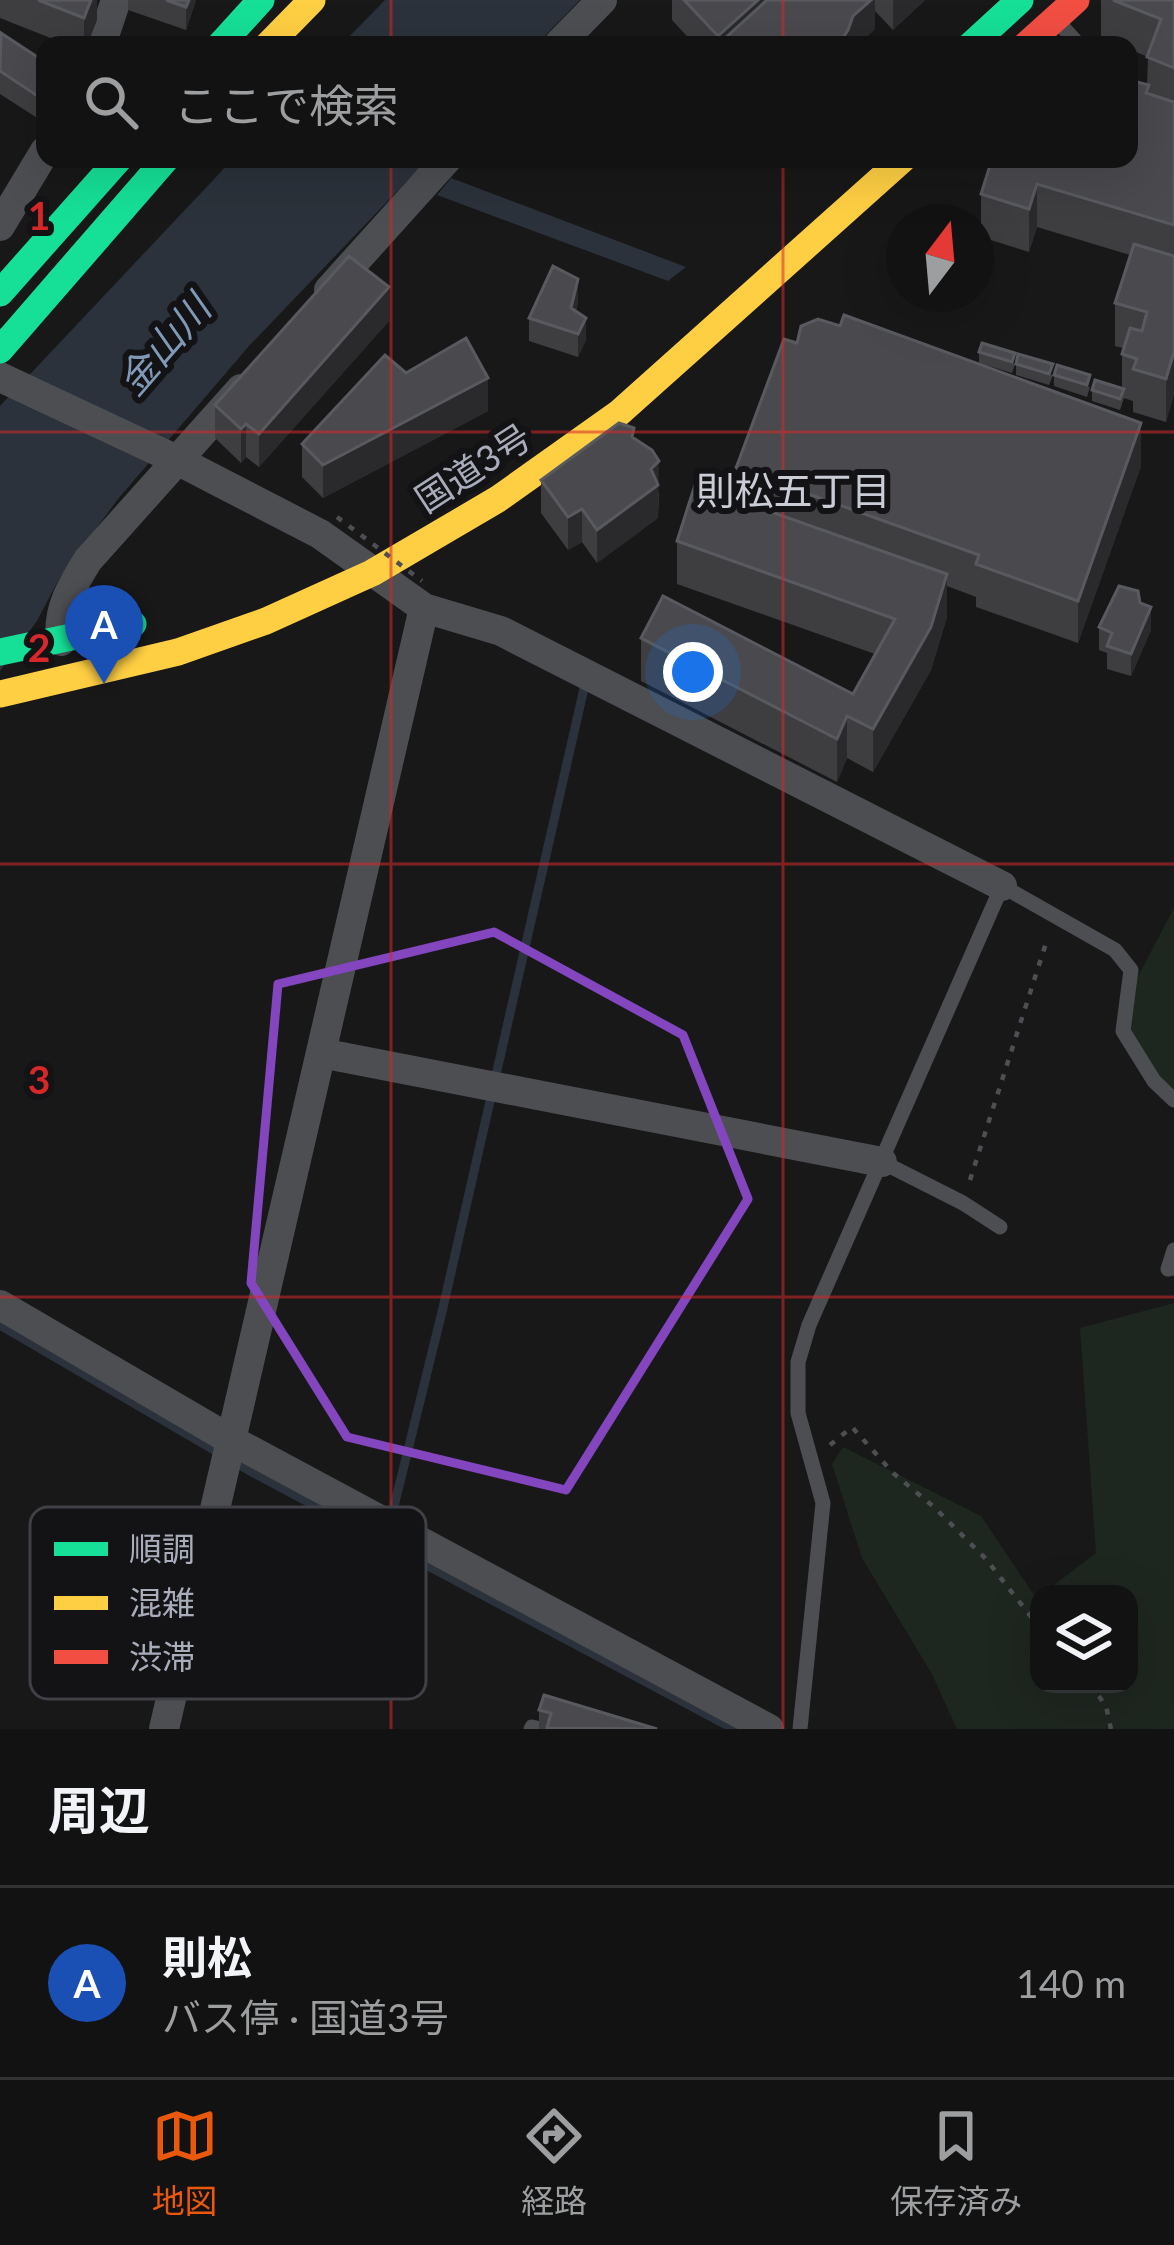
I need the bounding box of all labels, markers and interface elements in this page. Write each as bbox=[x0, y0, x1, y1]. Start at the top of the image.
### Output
search box bbox=[36, 36, 1138, 168]
icon: search bbox=[78, 69, 144, 135]
text: ここで検索 bbox=[174, 78, 399, 132]
text: 1 bbox=[28, 192, 50, 238]
north arrow bbox=[886, 204, 994, 312]
water label: 金山川 bbox=[108, 282, 222, 404]
street label: 国道3号 bbox=[406, 414, 538, 521]
district label: 則松五丁目 bbox=[695, 467, 891, 513]
pin: A bbox=[65, 585, 143, 684]
text: 2 bbox=[28, 624, 50, 670]
your location bbox=[663, 642, 723, 702]
text: 3 bbox=[28, 1056, 50, 1102]
legend bbox=[30, 1507, 426, 1699]
text: 順調 bbox=[129, 1528, 195, 1568]
text: 混雑 bbox=[129, 1582, 195, 1622]
map controls bbox=[1030, 1585, 1138, 1693]
button: layers bbox=[1030, 1585, 1138, 1693]
text: 渋滞 bbox=[129, 1636, 195, 1676]
text: 周辺 bbox=[48, 1779, 150, 1840]
text: 則松 bbox=[162, 1930, 252, 1984]
text: A bbox=[73, 1960, 101, 2006]
text: 140 m bbox=[1016, 1960, 1126, 2006]
text: バス停 · 国道3号 bbox=[162, 1994, 449, 2040]
tab: 地図 bbox=[152, 2103, 218, 2223]
tab: 経路 bbox=[521, 2103, 587, 2223]
tab: 保存済み bbox=[890, 2103, 1022, 2223]

